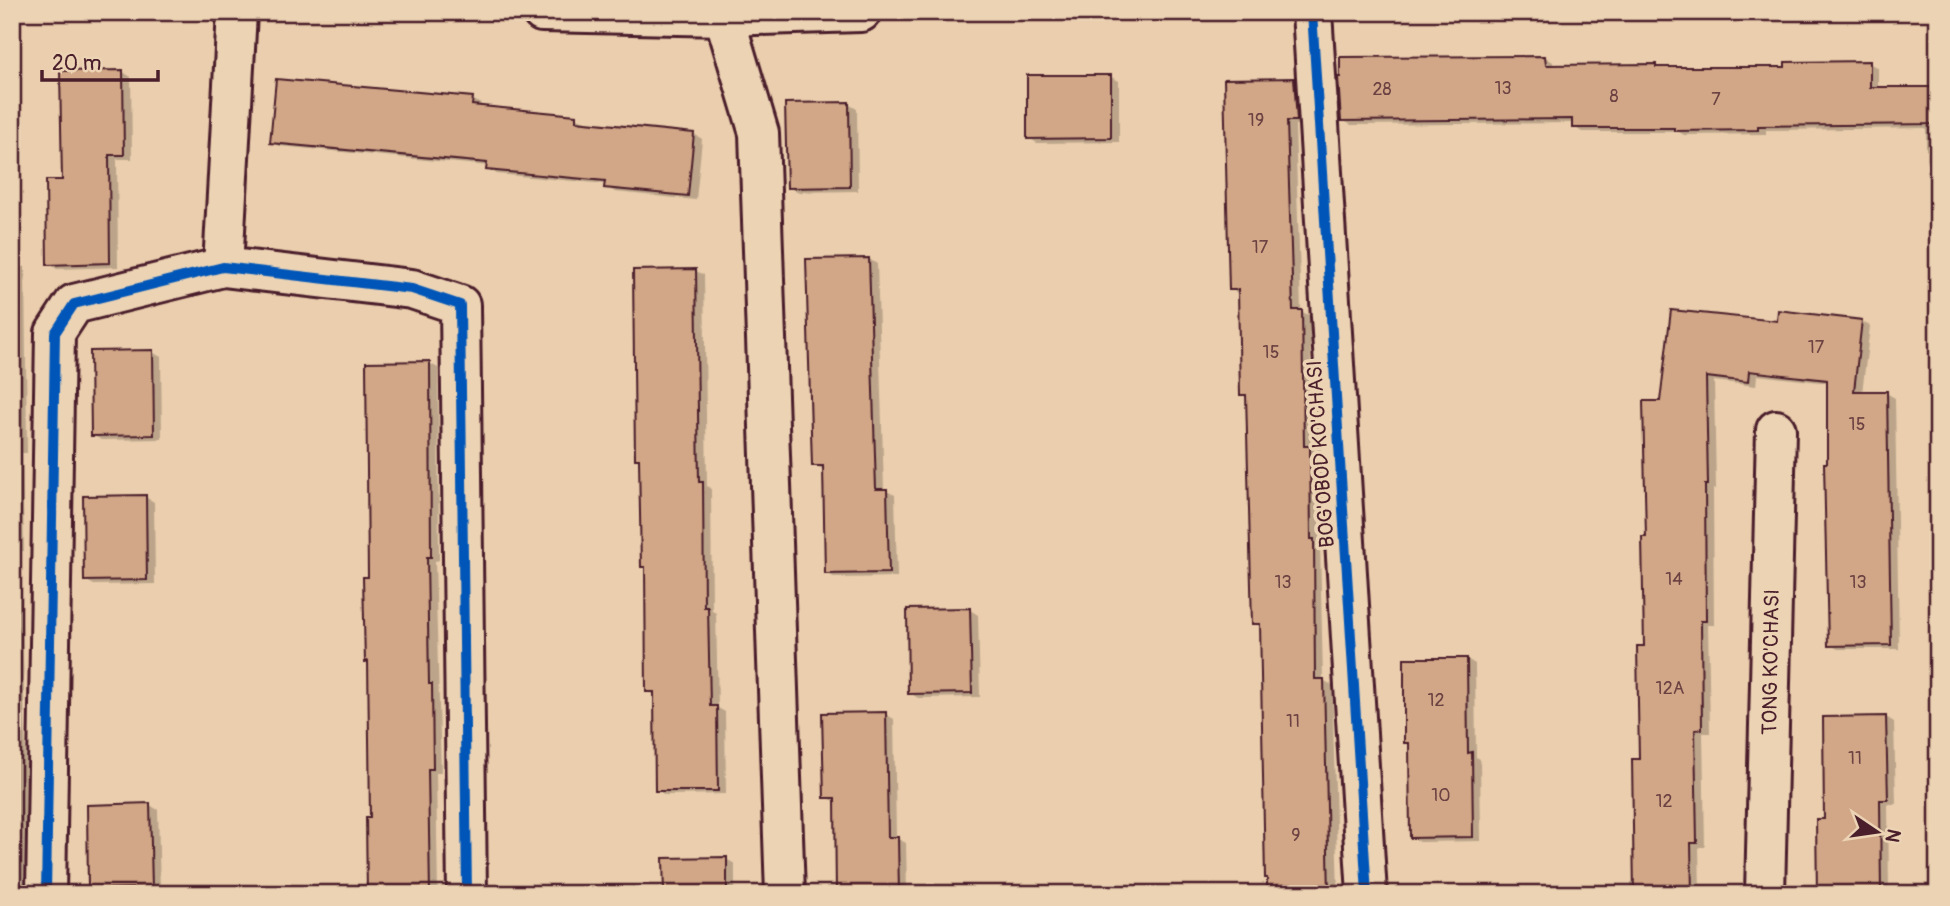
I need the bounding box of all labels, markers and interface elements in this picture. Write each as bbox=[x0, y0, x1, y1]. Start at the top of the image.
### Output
scale bar bbox=[42, 38, 158, 82]
text: 20 m bbox=[52, 50, 101, 77]
house number: 13 bbox=[1494, 77, 1512, 100]
house number: 28 bbox=[1372, 78, 1392, 101]
house number: 8 bbox=[1609, 85, 1619, 108]
house number: 7 bbox=[1711, 88, 1721, 111]
house number: 19 bbox=[1248, 109, 1264, 132]
house number: 17 bbox=[1252, 236, 1269, 259]
house number: 17 bbox=[1808, 336, 1825, 359]
house number: 15 bbox=[1263, 341, 1279, 364]
street label: BOG'OBOD KO'CHASI bbox=[1301, 359, 1341, 549]
house number: 15 bbox=[1849, 413, 1865, 436]
house number: 14 bbox=[1665, 568, 1683, 591]
house number: 13 bbox=[1274, 571, 1292, 594]
house number: 13 bbox=[1849, 571, 1867, 594]
street label: TONG KO'CHASI bbox=[1756, 589, 1786, 735]
house number: 12A bbox=[1656, 677, 1685, 700]
house number: 12 bbox=[1427, 689, 1445, 712]
house number: 11 bbox=[1286, 710, 1300, 733]
house number: 11 bbox=[1848, 747, 1862, 770]
house number: 10 bbox=[1431, 784, 1451, 807]
house number: 12 bbox=[1655, 790, 1673, 813]
north arrow bbox=[1842, 797, 1912, 867]
house number: 9 bbox=[1291, 824, 1301, 847]
text: N bbox=[1879, 827, 1906, 845]

